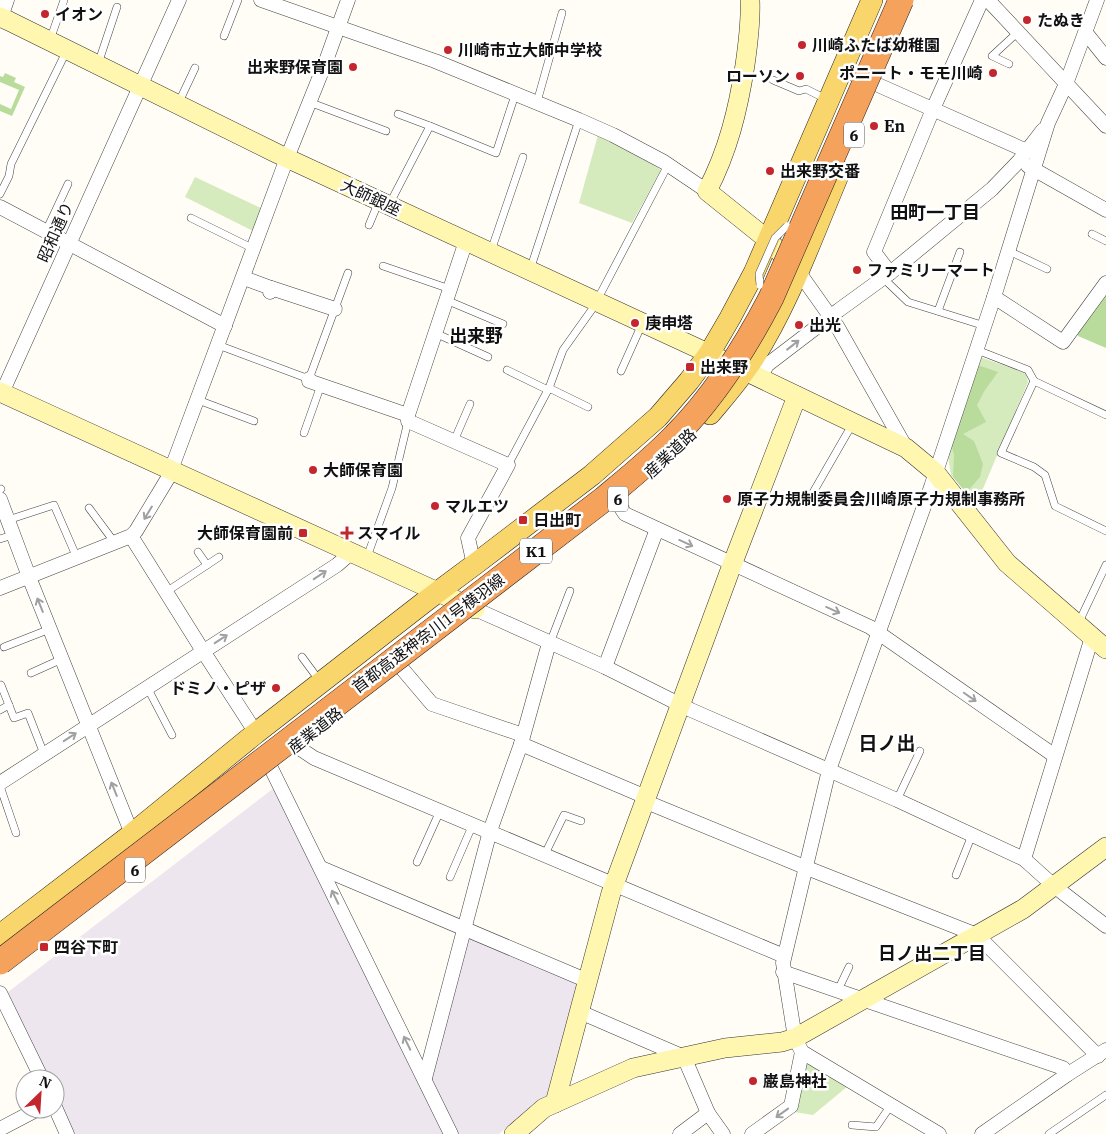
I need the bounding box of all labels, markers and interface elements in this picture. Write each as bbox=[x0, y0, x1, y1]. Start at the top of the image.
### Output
place label: イオン bbox=[55, 4, 103, 24]
marker: イオン bbox=[39, 8, 51, 20]
place label: たぬき bbox=[1037, 10, 1085, 30]
marker: たぬき bbox=[1021, 14, 1033, 26]
place label: 川崎ふたば幼稚園 bbox=[812, 35, 940, 55]
marker: 川崎ふたば幼稚園 bbox=[796, 39, 808, 51]
place label: 川崎市立大師中学校 bbox=[458, 40, 602, 60]
marker: 川崎市立大師中学校 bbox=[442, 44, 454, 56]
place label: 出来野保育園 bbox=[247, 57, 343, 77]
marker: 出来野保育園 bbox=[347, 61, 359, 73]
place label: ポニート・モモ川崎 bbox=[839, 63, 983, 83]
place label: ローソン bbox=[726, 66, 790, 86]
marker: ポニート・モモ川崎 bbox=[987, 67, 999, 79]
marker: ローソン bbox=[794, 70, 806, 82]
place label: En bbox=[884, 116, 906, 136]
marker: En bbox=[868, 120, 880, 132]
road number: 6 bbox=[844, 122, 864, 148]
place label: 出来野交番 bbox=[780, 161, 860, 181]
marker: 出来野交番 bbox=[764, 165, 776, 177]
street label: 大師銀座 bbox=[338, 174, 404, 220]
street label: 昭和通り bbox=[33, 199, 77, 265]
district label: 田町一丁目 bbox=[890, 201, 980, 224]
place label: ファミリーマート bbox=[867, 260, 995, 280]
marker: ファミリーマート bbox=[851, 264, 863, 276]
place label: 庚申塔 bbox=[645, 313, 693, 333]
place label: 出光 bbox=[809, 315, 841, 335]
marker: 庚申塔 bbox=[629, 317, 641, 329]
marker: 出光 bbox=[793, 319, 805, 331]
district label: 出来野 bbox=[449, 324, 503, 347]
one-way arrow bbox=[786, 340, 799, 351]
place label: 出来野 bbox=[700, 357, 748, 377]
marker: 出来野 bbox=[684, 361, 696, 373]
street label: 産業道路 bbox=[640, 424, 700, 482]
place label: 大師保育園 bbox=[323, 460, 403, 480]
marker: 大師保育園 bbox=[307, 464, 319, 476]
road number: 6 bbox=[608, 486, 628, 512]
place label: 原子力規制委員会川崎原子力規制事務所 bbox=[737, 489, 1025, 509]
marker: 原子力規制委員会川崎原子力規制事務所 bbox=[721, 493, 733, 505]
place label: マルエツ bbox=[445, 496, 509, 516]
marker: マルエツ bbox=[429, 500, 441, 512]
one-way arrow bbox=[142, 505, 152, 519]
place label: 日出町 bbox=[533, 510, 581, 530]
marker: 日出町 bbox=[517, 514, 529, 526]
place label: 大師保育園前 bbox=[197, 523, 293, 543]
place label: スマイル bbox=[357, 523, 421, 543]
marker: 大師保育園前 bbox=[297, 527, 309, 539]
marker: スマイル bbox=[341, 527, 353, 539]
road number: K1 bbox=[520, 538, 552, 564]
one-way arrow bbox=[678, 538, 693, 548]
street label: 首都高速神奈川1号横羽線 bbox=[348, 569, 508, 697]
one-way arrow bbox=[313, 570, 327, 580]
one-way arrow bbox=[35, 598, 45, 613]
one-way arrow bbox=[825, 606, 840, 616]
one-way arrow bbox=[214, 634, 228, 644]
place label: ドミノ・ピザ bbox=[170, 678, 266, 698]
marker: ドミノ・ピザ bbox=[270, 682, 282, 694]
one-way arrow bbox=[963, 692, 977, 702]
street label: 産業道路 bbox=[284, 702, 346, 758]
district label: 日ノ出 bbox=[858, 731, 916, 755]
one-way arrow bbox=[63, 732, 77, 742]
one-way arrow bbox=[109, 781, 118, 797]
road number: 6 bbox=[125, 858, 145, 882]
one-way arrow bbox=[330, 890, 339, 905]
place label: 四谷下町 bbox=[54, 937, 118, 957]
marker: 四谷下町 bbox=[38, 941, 50, 953]
district label: 日ノ出二丁目 bbox=[878, 942, 986, 965]
one-way arrow bbox=[402, 1036, 411, 1051]
north arrow bbox=[15, 1069, 65, 1119]
place label: 巌島神社 bbox=[763, 1071, 827, 1091]
text: N bbox=[37, 1072, 54, 1093]
marker: 巌島神社 bbox=[747, 1075, 759, 1087]
one-way arrow bbox=[776, 1107, 789, 1118]

